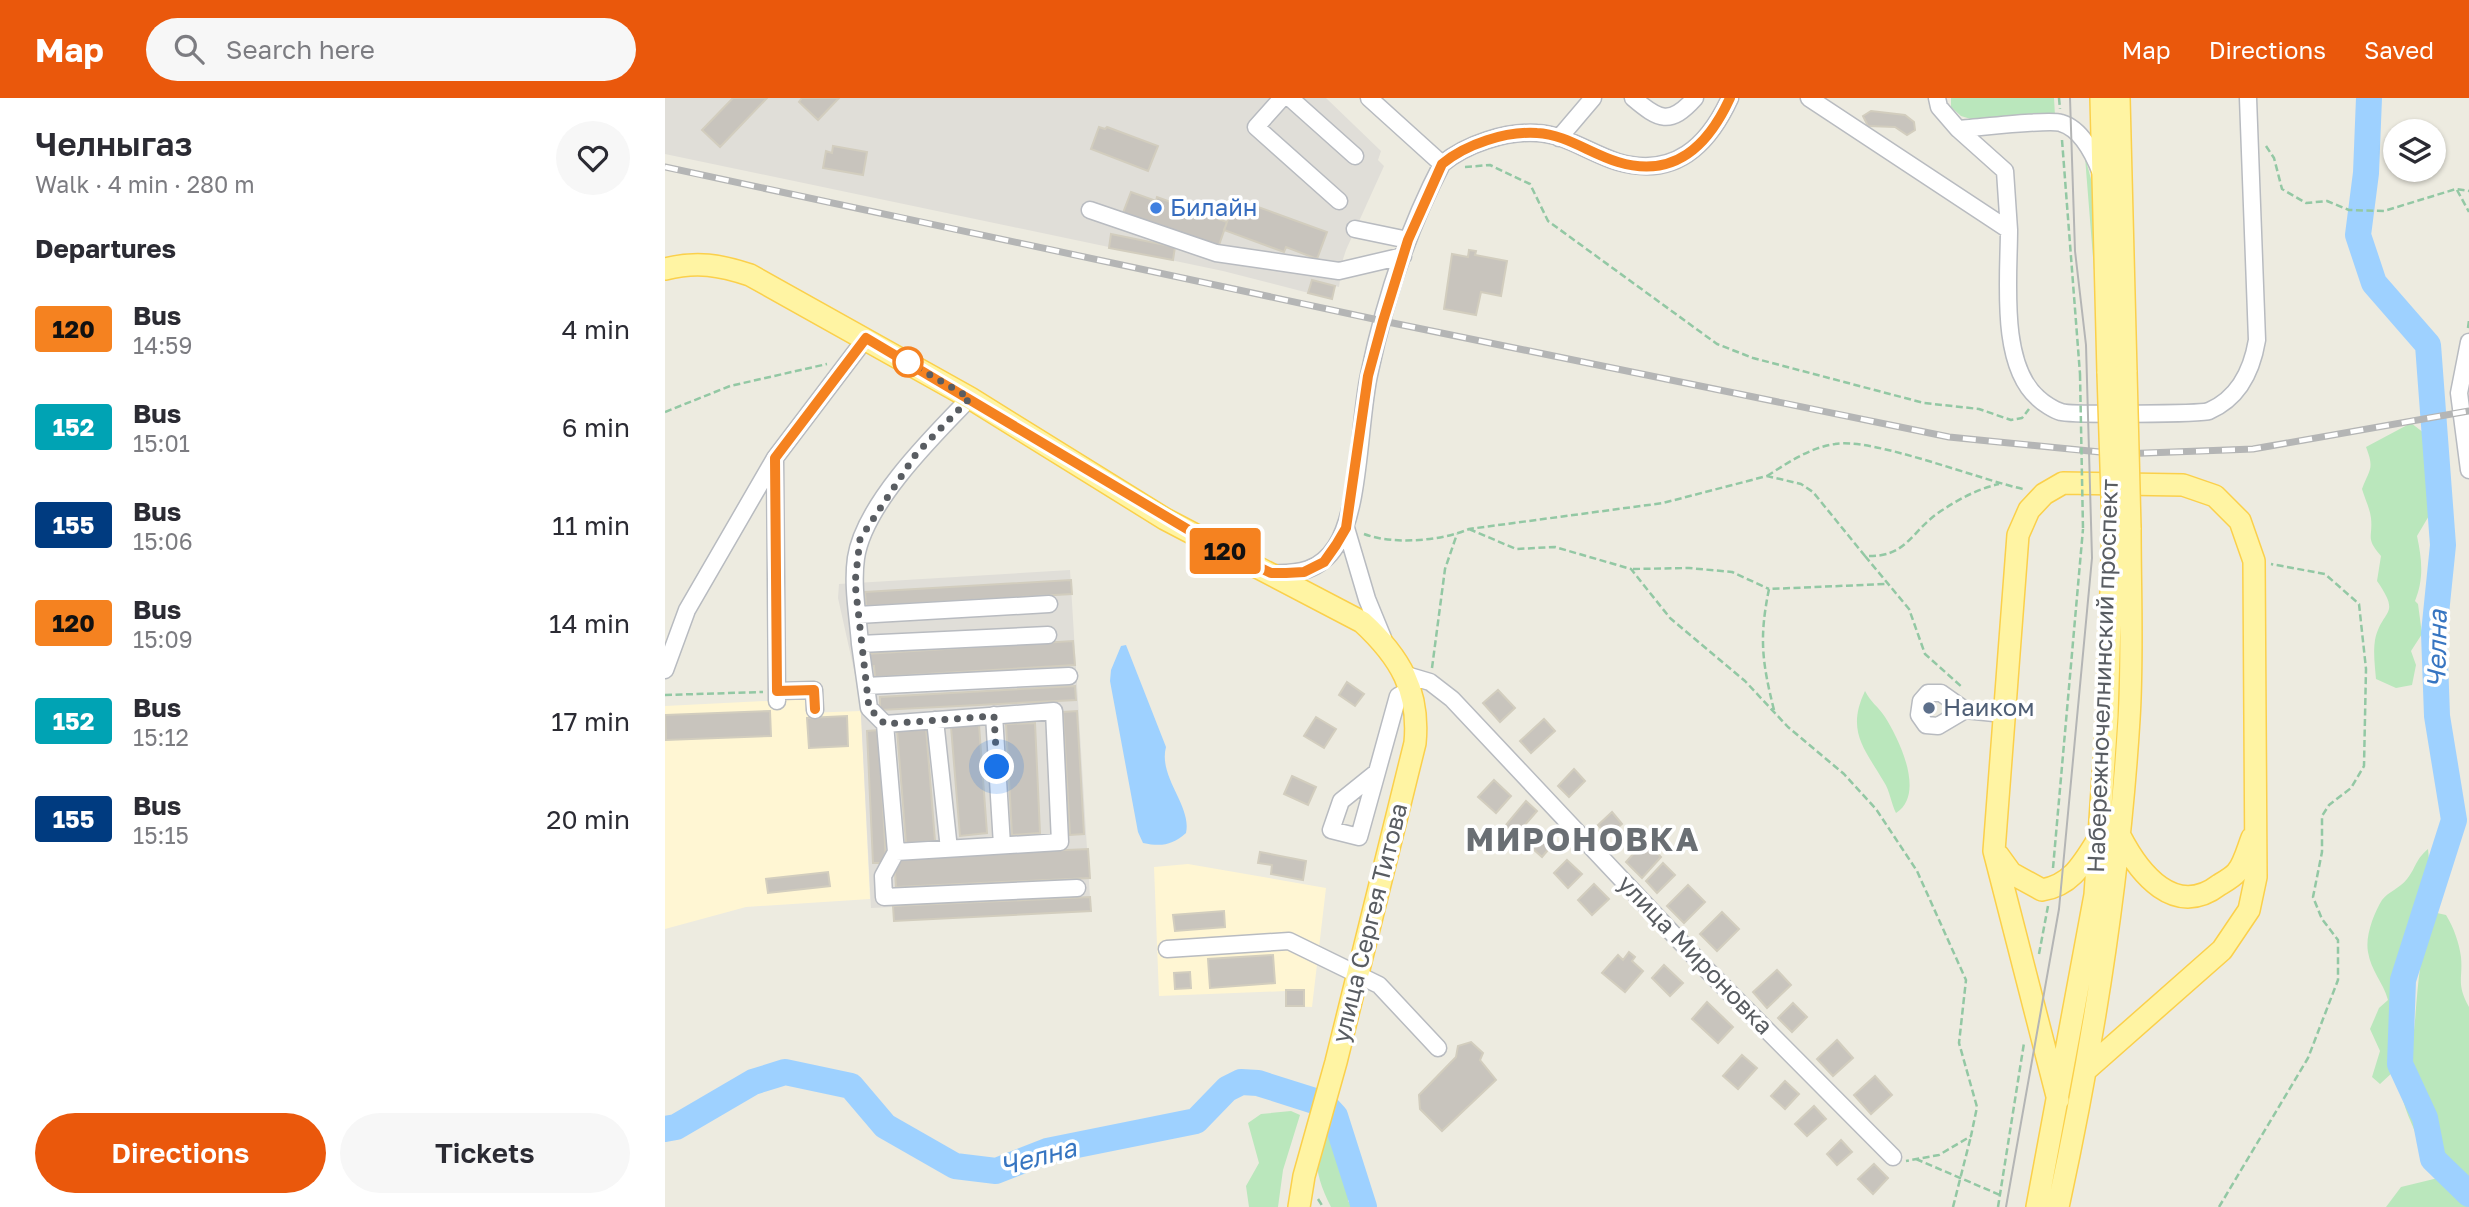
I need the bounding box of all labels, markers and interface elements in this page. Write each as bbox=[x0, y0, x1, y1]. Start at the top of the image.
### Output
search box bbox=[146, 18, 636, 81]
text: Map bbox=[35, 30, 104, 69]
icon: search bbox=[170, 30, 208, 68]
text: Search here bbox=[226, 34, 375, 65]
text: Map bbox=[2122, 35, 2171, 64]
text: Directions bbox=[2209, 35, 2326, 64]
text: Saved bbox=[2364, 35, 2434, 64]
map controls bbox=[2383, 119, 2446, 182]
button: layers bbox=[2383, 119, 2446, 182]
button: heart bbox=[556, 121, 630, 195]
text: Челныгаз bbox=[35, 124, 193, 163]
text: Walk · 4 min · 280 m bbox=[35, 170, 255, 198]
place label: Билайн bbox=[1170, 192, 1257, 221]
marker: Билайн bbox=[1148, 200, 1164, 216]
text: Departures bbox=[35, 233, 176, 264]
text: Bus bbox=[133, 300, 181, 331]
text: 120 bbox=[52, 314, 95, 343]
text: 4 min bbox=[562, 314, 630, 345]
text: 14:59 bbox=[133, 331, 192, 359]
unlabelled marker bbox=[893, 347, 923, 377]
text: Bus bbox=[133, 398, 181, 429]
text: 152 bbox=[53, 412, 94, 441]
text: 6 min bbox=[562, 412, 630, 443]
text: 15:01 bbox=[133, 429, 190, 457]
street label: Набережночелнинский проспект bbox=[2080, 478, 2123, 873]
text: Bus bbox=[133, 496, 181, 527]
text: 155 bbox=[53, 510, 94, 539]
text: 11 min bbox=[552, 510, 630, 541]
text: 15:06 bbox=[133, 527, 193, 555]
line badge: 120 bbox=[1185, 528, 1265, 574]
text: 120 bbox=[1204, 536, 1246, 565]
text: Bus bbox=[133, 594, 181, 625]
text: 120 bbox=[52, 608, 95, 637]
text: 14 min bbox=[549, 608, 630, 639]
water label: Челна bbox=[2420, 608, 2453, 688]
text: 15:09 bbox=[133, 625, 193, 653]
text: Bus bbox=[133, 692, 181, 723]
place label: Наиком bbox=[1943, 692, 2034, 721]
marker: Наиком bbox=[1921, 700, 1937, 716]
text: 152 bbox=[53, 706, 94, 735]
text: 17 min bbox=[551, 706, 630, 737]
text: 15:12 bbox=[133, 723, 189, 751]
your location bbox=[979, 749, 1014, 784]
text: Bus bbox=[133, 790, 181, 821]
street label: улица Сергея Титова bbox=[1325, 800, 1412, 1046]
text: 155 bbox=[53, 804, 94, 833]
text: 20 min bbox=[546, 804, 630, 835]
district label: МИРОНОВКА bbox=[1465, 820, 1701, 858]
text: 15:15 bbox=[133, 821, 189, 849]
street label: улица Мироновка bbox=[1613, 868, 1780, 1040]
button: Directions bbox=[35, 1113, 326, 1193]
button: Tickets bbox=[340, 1113, 630, 1193]
water label: Челна bbox=[996, 1131, 1081, 1182]

